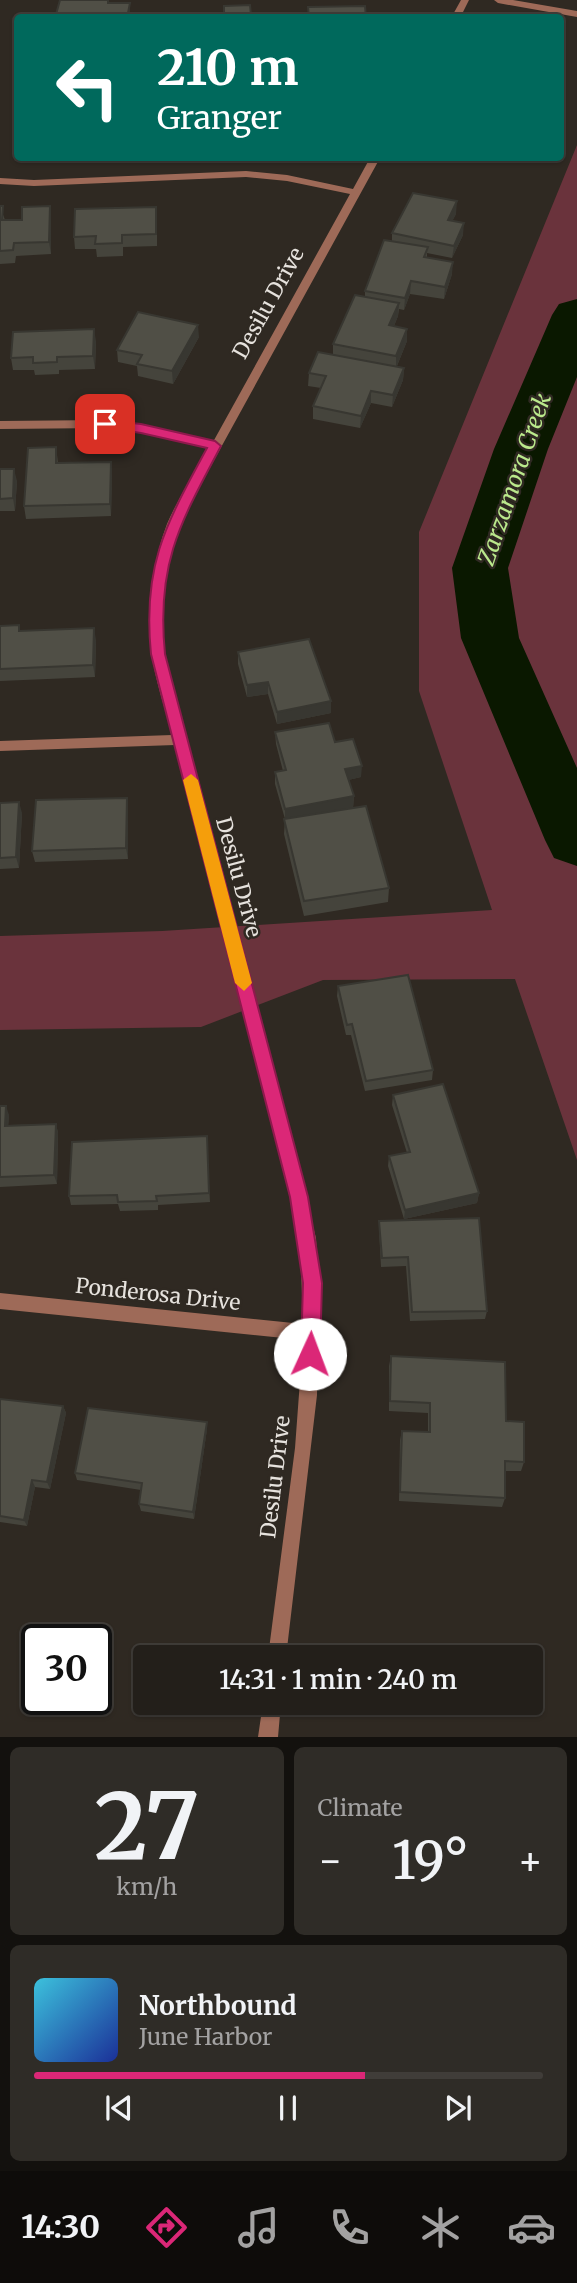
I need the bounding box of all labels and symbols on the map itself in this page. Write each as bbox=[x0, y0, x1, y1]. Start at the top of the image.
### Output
street label: Desilu Drive bbox=[226, 243, 310, 363]
water label: Zarzamora Creek bbox=[471, 389, 557, 570]
pin bbox=[75, 394, 135, 454]
street label: Desilu Drive bbox=[210, 814, 268, 940]
street label: Ponderosa Drive bbox=[74, 1272, 242, 1316]
position arrow bbox=[273, 1317, 347, 1391]
street label: Desilu Drive bbox=[254, 1414, 296, 1540]
speed limit sign: 30 bbox=[21, 1624, 112, 1715]

